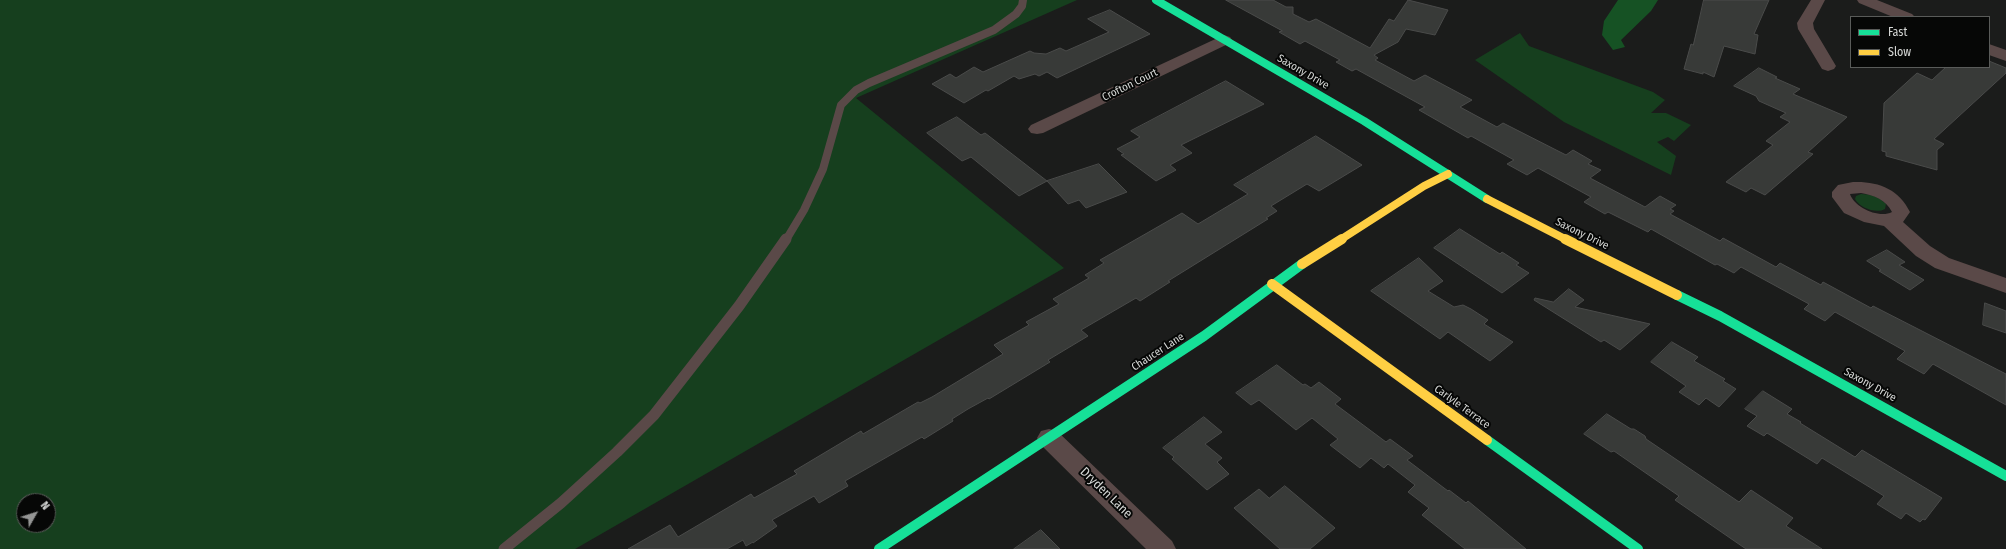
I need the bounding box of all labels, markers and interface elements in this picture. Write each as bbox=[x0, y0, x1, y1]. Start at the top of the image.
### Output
legend bbox=[1850, 16, 1990, 68]
text: Fast bbox=[1888, 25, 1907, 39]
text: Slow bbox=[1888, 45, 1911, 59]
street label: Saxony Drive bbox=[1275, 52, 1331, 92]
street label: Crofton Court bbox=[1100, 66, 1160, 104]
street label: Saxony Drive bbox=[1553, 215, 1611, 253]
street label: Chaucer Lane bbox=[1129, 330, 1187, 374]
street label: Saxony Drive bbox=[1842, 365, 1898, 405]
street label: Carlyle Terrace bbox=[1431, 382, 1493, 432]
street label: Dryden Lane bbox=[1077, 464, 1135, 522]
north arrow bbox=[16, 493, 56, 533]
text: N bbox=[38, 499, 52, 512]

